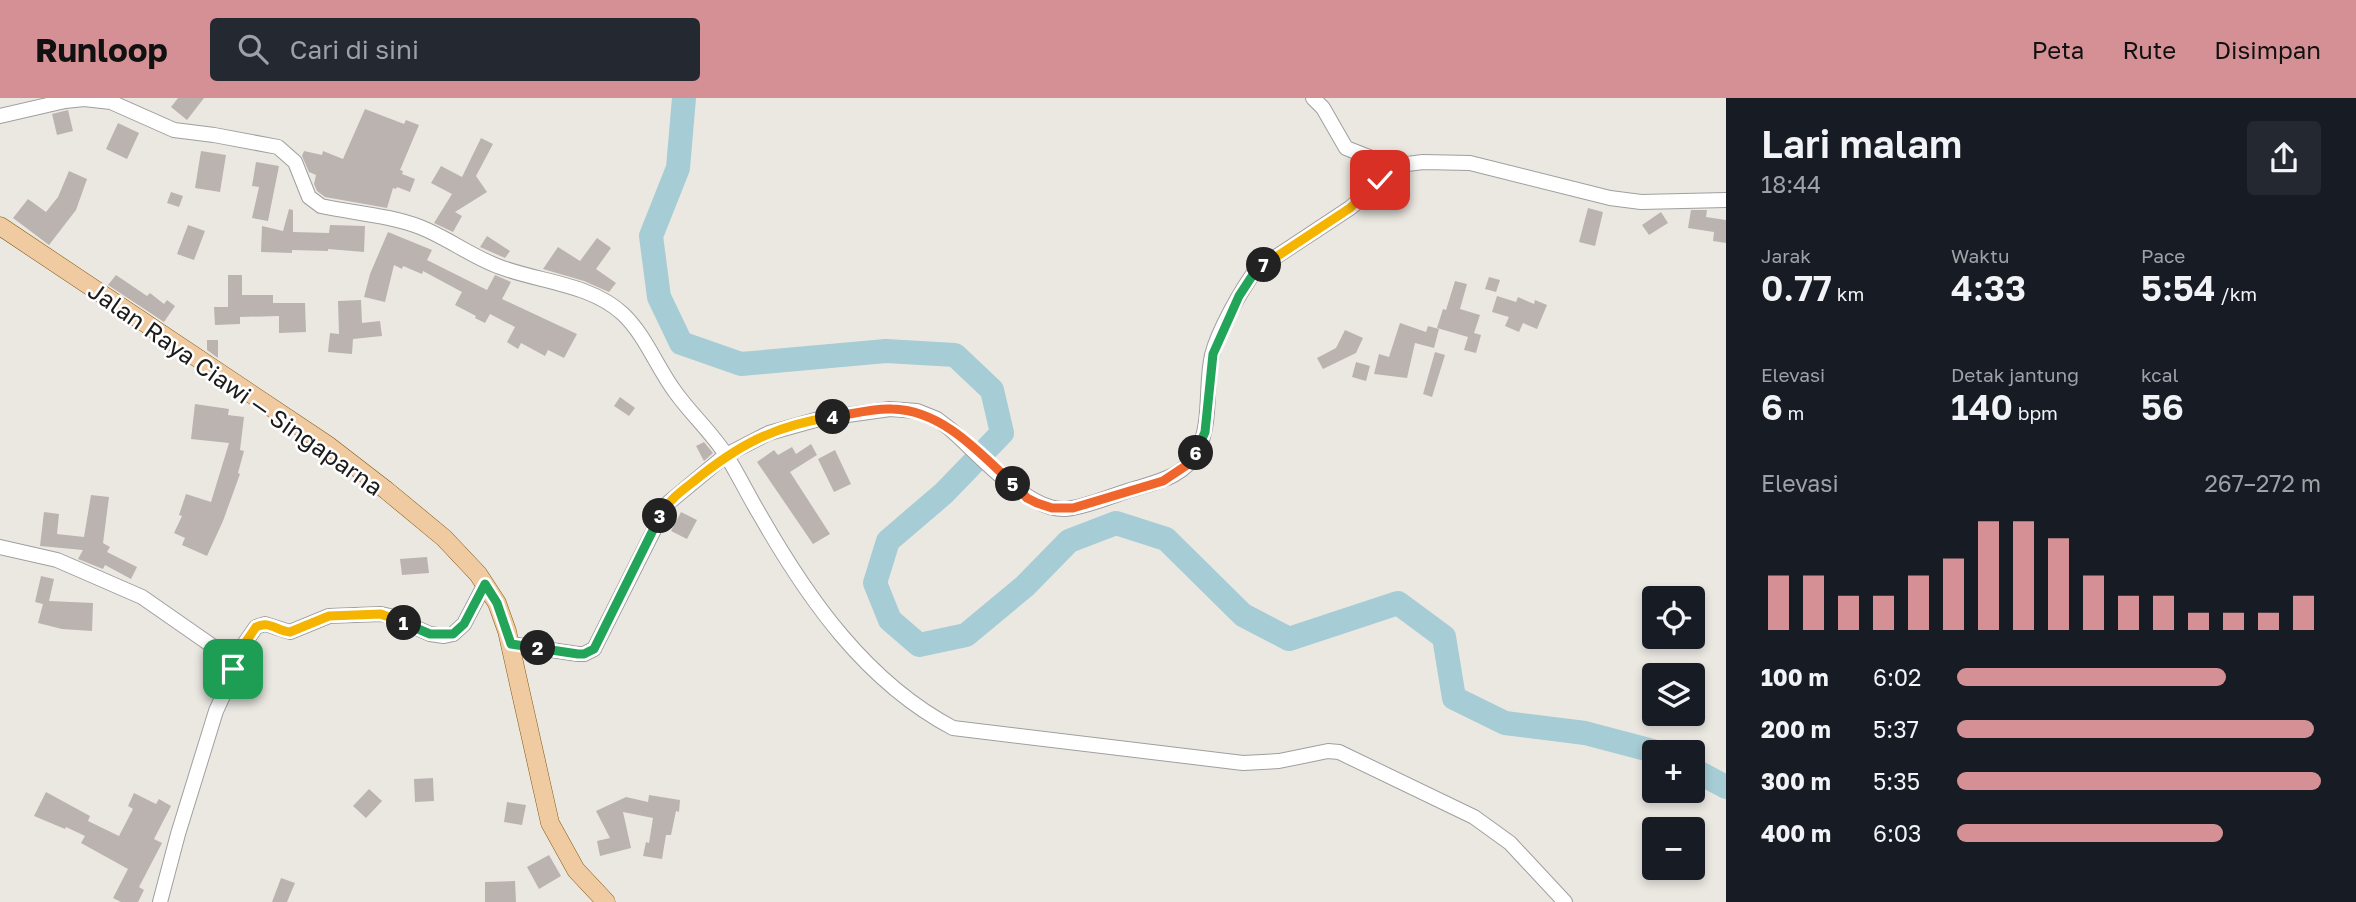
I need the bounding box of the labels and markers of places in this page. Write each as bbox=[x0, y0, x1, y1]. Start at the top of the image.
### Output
pin bbox=[1350, 150, 1410, 210]
pin: 7 bbox=[1246, 248, 1282, 282]
pin: 4 bbox=[816, 400, 850, 434]
pin: 6 bbox=[1178, 436, 1214, 470]
pin: 5 bbox=[996, 466, 1030, 502]
pin: 3 bbox=[642, 498, 678, 534]
pin: 1 bbox=[386, 606, 422, 640]
pin: 2 bbox=[520, 630, 556, 666]
pin bbox=[203, 639, 263, 699]

